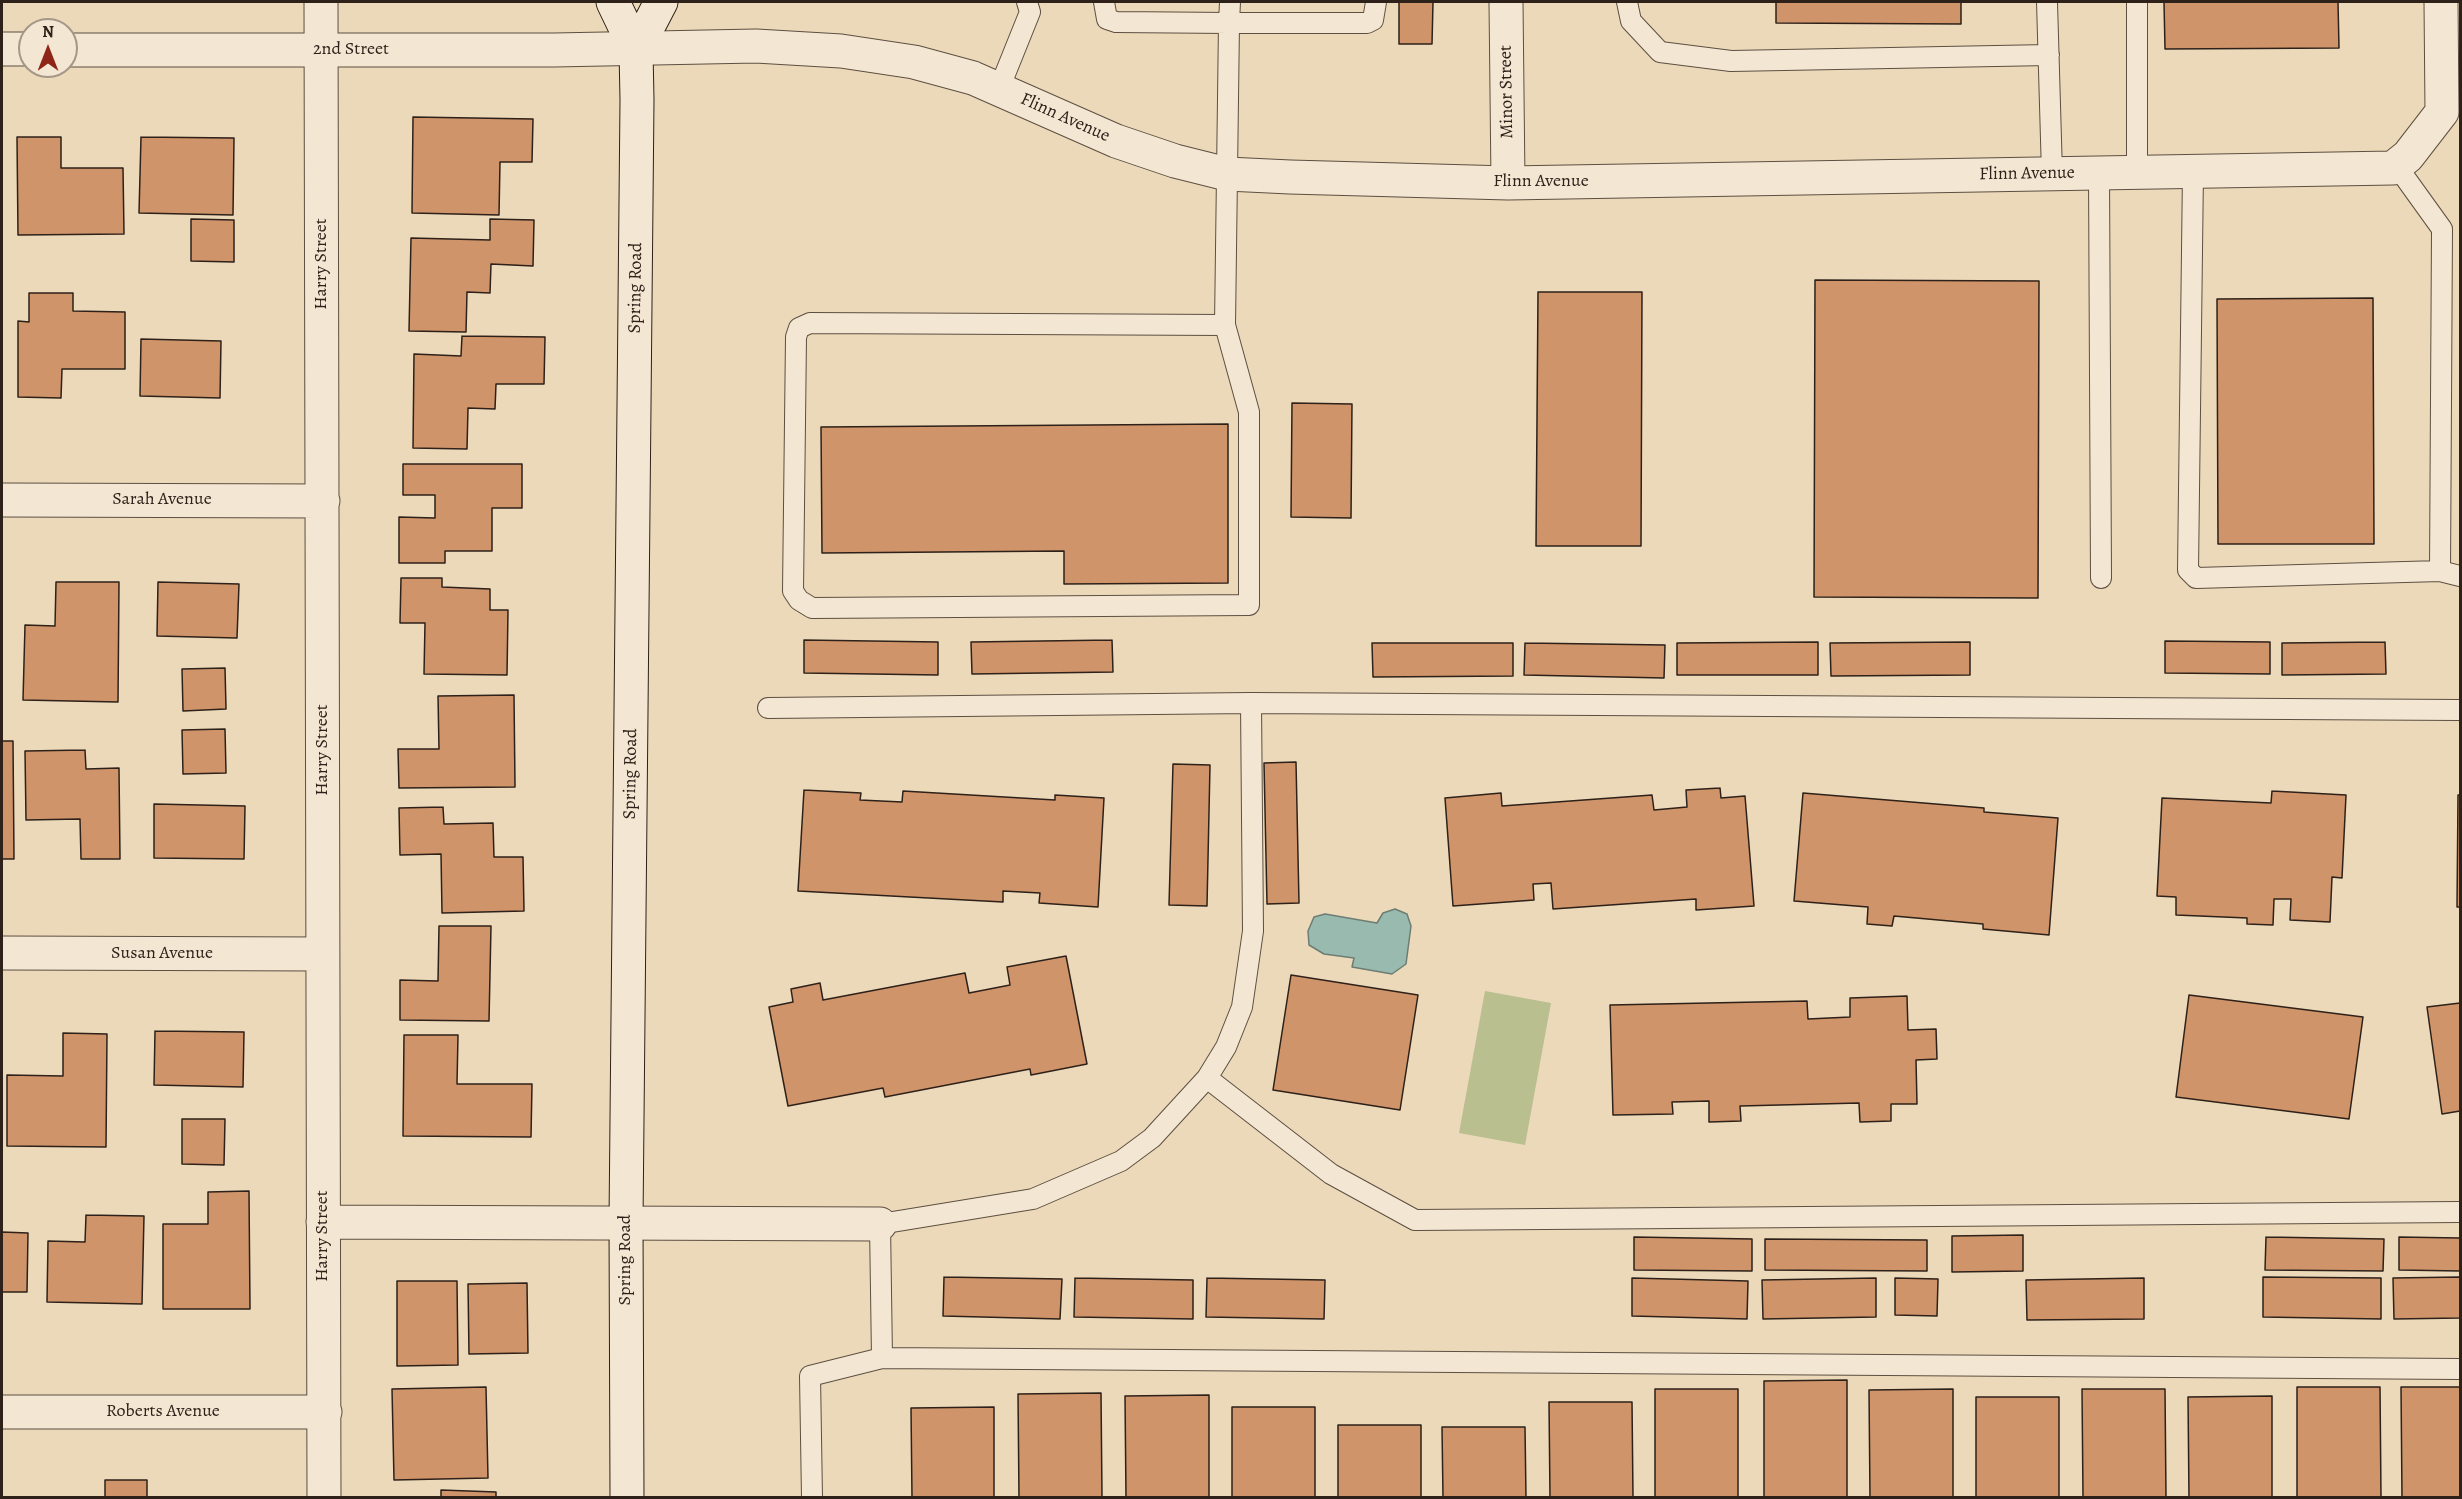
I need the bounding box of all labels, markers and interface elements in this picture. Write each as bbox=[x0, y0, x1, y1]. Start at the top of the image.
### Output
north arrow bbox=[18, 18, 78, 78]
text: N bbox=[42, 21, 54, 43]
street label: 2nd Street bbox=[313, 39, 389, 61]
street label: Minor Street bbox=[1495, 45, 1519, 139]
street label: Flinn Avenue bbox=[1017, 89, 1113, 147]
street label: Flinn Avenue bbox=[1979, 162, 2075, 186]
street label: Flinn Avenue bbox=[1493, 171, 1589, 193]
street label: Harry Street bbox=[311, 218, 333, 310]
street label: Spring Road bbox=[624, 242, 648, 334]
street label: Sarah Avenue bbox=[112, 489, 212, 511]
street label: Harry Street bbox=[312, 704, 334, 796]
street label: Spring Road bbox=[619, 728, 643, 820]
street label: Susan Avenue bbox=[111, 943, 213, 965]
street label: Harry Street bbox=[312, 1190, 334, 1282]
street label: Spring Road bbox=[615, 1215, 637, 1305]
street label: Roberts Avenue bbox=[106, 1401, 220, 1423]

